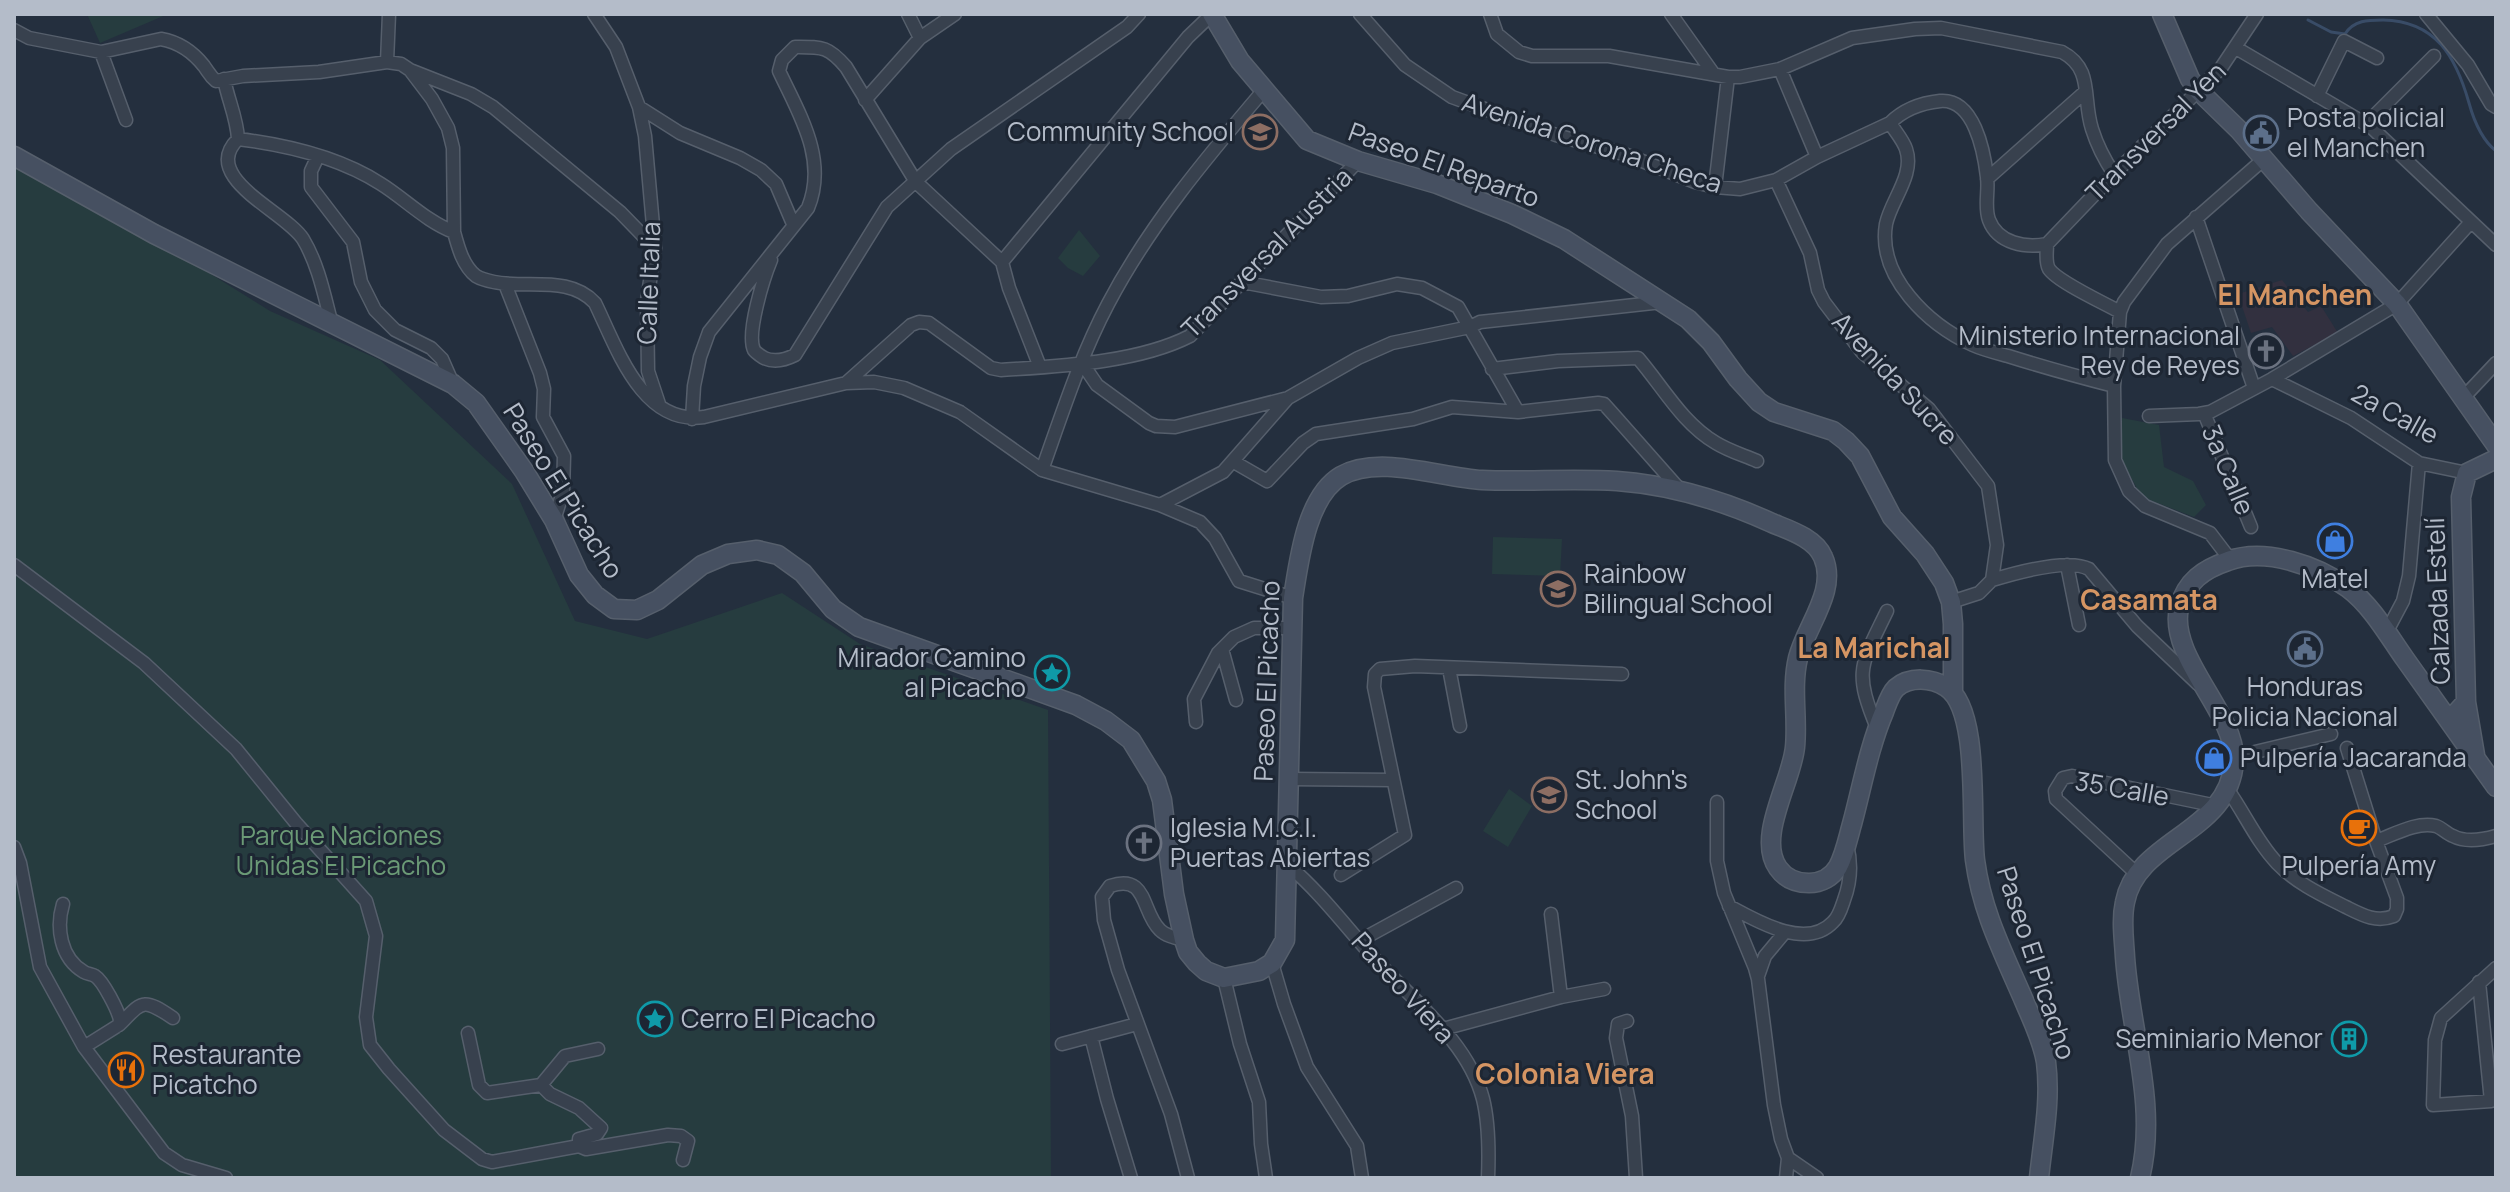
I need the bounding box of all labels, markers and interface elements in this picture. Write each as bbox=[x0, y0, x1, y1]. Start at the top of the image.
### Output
street label: Transversal Yen bbox=[2077, 53, 2233, 209]
street label: Avenida Corona Checa bbox=[1458, 83, 1727, 201]
place label: Posta policial el Manchen bbox=[2287, 99, 2445, 165]
place label: Community School bbox=[1007, 113, 1234, 149]
school or university icon: Community School bbox=[1241, 113, 1279, 151]
street label: Paseo El Reparto bbox=[1344, 113, 1545, 215]
public building icon: Posta policial el Manchen bbox=[2242, 114, 2280, 152]
street label: Transversal Austria bbox=[1173, 159, 1360, 346]
street label: Calle Italia bbox=[628, 221, 668, 345]
district label: El Manchen bbox=[2218, 275, 2372, 313]
street label: Avenida Sucre bbox=[1825, 304, 1967, 453]
place label: Ministerio Internacional Rey de Reyes bbox=[1959, 317, 2240, 383]
church icon: Ministerio Internacional Rey de Reyes bbox=[2247, 332, 2285, 370]
street label: 2a Calle bbox=[2345, 374, 2446, 452]
street label: Paseo El Picacho bbox=[495, 396, 632, 585]
street label: 3a Calle bbox=[2194, 419, 2264, 520]
street label: Calzada Estelí bbox=[2416, 517, 2458, 685]
shop icon: Matel bbox=[2316, 522, 2354, 560]
place label: Rainbow Bilingual School bbox=[1584, 555, 1773, 621]
place label: Matel bbox=[2301, 560, 2369, 596]
school or university icon: Rainbow Bilingual School bbox=[1539, 570, 1577, 608]
street label: Paseo El Picacho bbox=[1245, 580, 1287, 782]
district label: Casamata bbox=[2080, 580, 2218, 618]
district label: La Marichal bbox=[1797, 628, 1951, 666]
public building icon: Honduras Policia Nacional bbox=[2286, 630, 2324, 668]
place label: Mirador Camino al Picacho bbox=[838, 639, 1026, 705]
place icon: Mirador Camino al Picacho bbox=[1033, 654, 1071, 692]
place label: Honduras Policia Nacional bbox=[2212, 668, 2398, 734]
shop icon: Pulpería Jacaranda bbox=[2195, 739, 2233, 777]
place label: Pulpería Jacaranda bbox=[2240, 739, 2467, 775]
place label: St. John's School bbox=[1575, 761, 1688, 827]
street label: 35 Calle bbox=[2072, 762, 2172, 814]
school or university icon: St. John's School bbox=[1530, 776, 1568, 814]
place label: Iglesia M.C.I. Puertas Abiertas bbox=[1170, 809, 1370, 875]
cafe icon: Pulpería Amy bbox=[2340, 809, 2378, 847]
park label: Parque Naciones Unidas El Picacho bbox=[236, 817, 446, 883]
church icon: Iglesia M.C.I. Puertas Abiertas bbox=[1125, 824, 1163, 862]
place label: Pulpería Amy bbox=[2282, 847, 2437, 883]
street label: Paseo El Picacho bbox=[1989, 862, 2085, 1064]
street label: Paseo Viera bbox=[1344, 924, 1464, 1051]
place icon: Cerro El Picacho bbox=[636, 1000, 674, 1038]
place label: Cerro El Picacho bbox=[681, 1000, 876, 1036]
place label: Seminiario Menor bbox=[2115, 1020, 2323, 1056]
building icon: Seminiario Menor bbox=[2330, 1020, 2368, 1058]
place label: Restaurante Picatcho bbox=[152, 1036, 301, 1102]
restaurant icon: Restaurante Picatcho bbox=[107, 1051, 145, 1089]
district label: Colonia Viera bbox=[1475, 1054, 1655, 1092]

